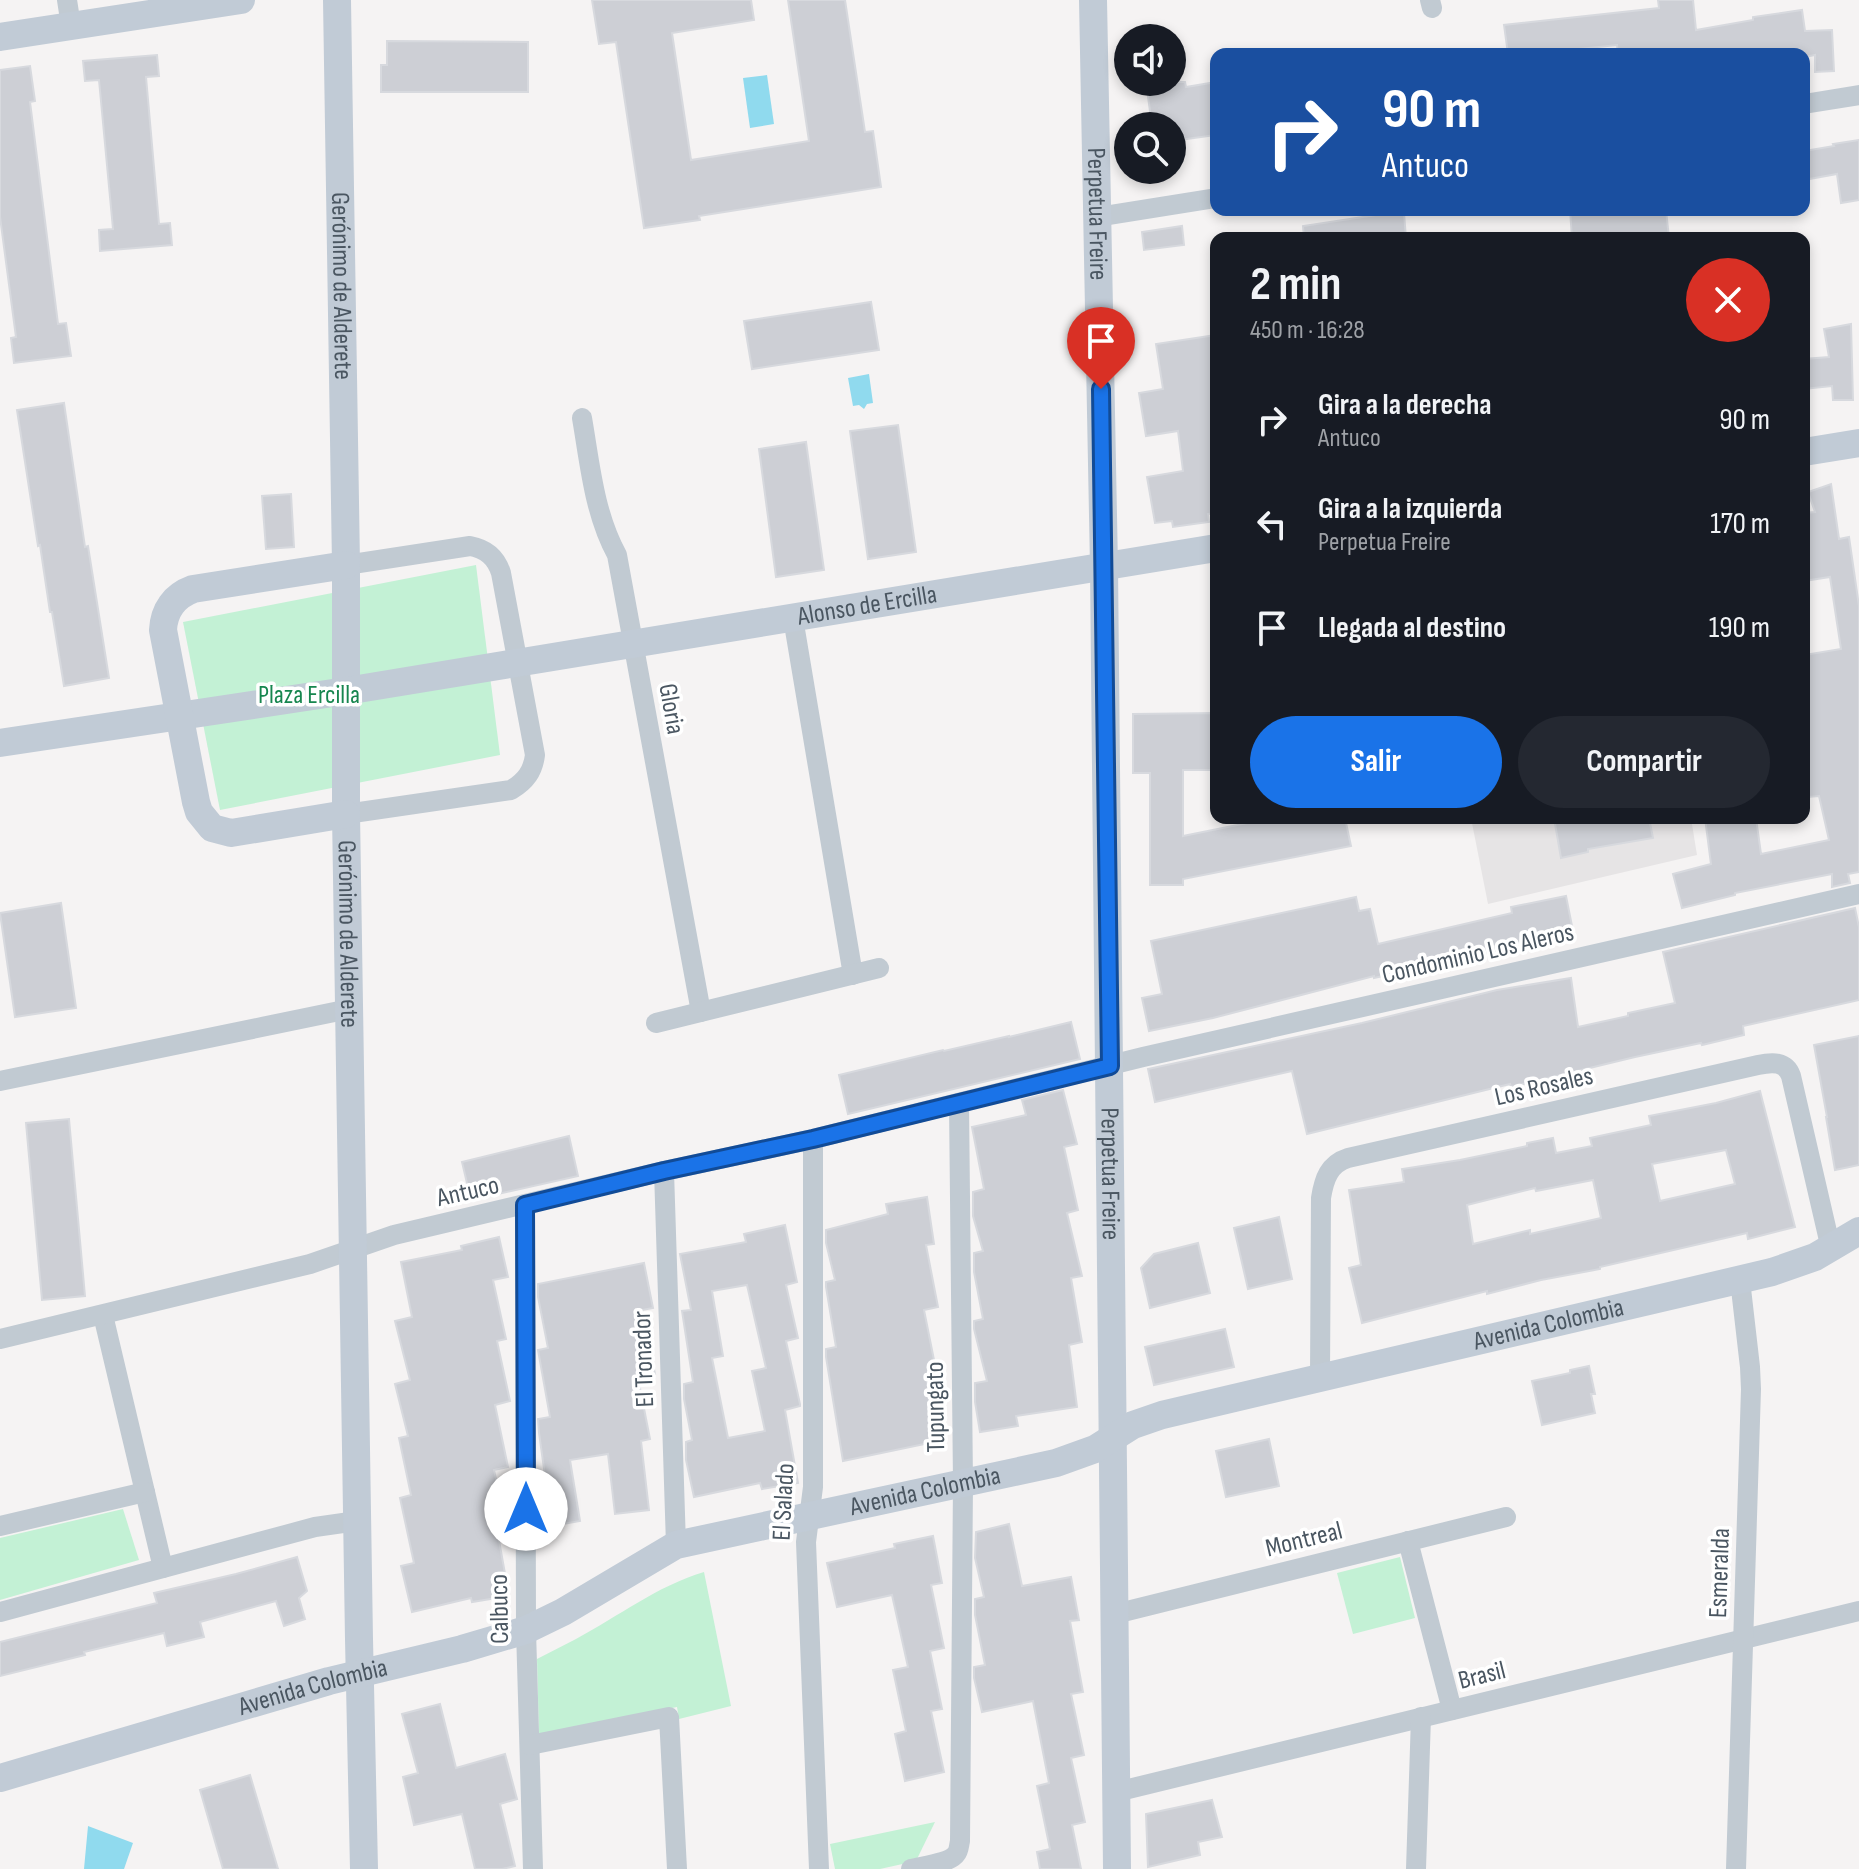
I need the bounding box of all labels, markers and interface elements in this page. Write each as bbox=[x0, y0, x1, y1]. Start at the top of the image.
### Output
map controls bbox=[1114, 24, 1186, 184]
button: sound bbox=[1114, 24, 1186, 96]
text: 90 m bbox=[1382, 77, 1481, 144]
icon: right bbox=[1250, 80, 1354, 184]
button: search bbox=[1114, 112, 1186, 184]
text: Antuco bbox=[1382, 145, 1469, 188]
street label: Perpetua Freire bbox=[1080, 147, 1114, 281]
street label: Gerónimo de Alderete bbox=[325, 192, 359, 380]
text: 2 min bbox=[1250, 256, 1341, 313]
button: close bbox=[1686, 258, 1770, 342]
pin bbox=[1067, 307, 1135, 389]
text: 450 m · 16:28 bbox=[1250, 315, 1365, 346]
icon: arrive bbox=[1079, 319, 1123, 363]
text: Gira a la derecha bbox=[1318, 387, 1492, 423]
icon: right bbox=[1250, 398, 1294, 442]
text: 90 m bbox=[1719, 402, 1770, 438]
text: Antuco bbox=[1318, 423, 1381, 454]
text: Gira a la izquierda bbox=[1318, 491, 1502, 527]
icon: left bbox=[1250, 502, 1294, 546]
text: 170 m bbox=[1710, 506, 1770, 542]
text: Perpetua Freire bbox=[1318, 527, 1451, 558]
street label: Alonso de Ercilla bbox=[794, 579, 939, 632]
icon: arrive bbox=[1250, 606, 1294, 650]
text: Llegada al destino bbox=[1318, 610, 1506, 646]
text: 190 m bbox=[1709, 610, 1770, 646]
park label: Plaza Ercilla bbox=[258, 680, 360, 711]
street label: Gloria bbox=[651, 681, 691, 737]
button: Salir bbox=[1250, 716, 1502, 808]
button: Compartir bbox=[1518, 716, 1770, 808]
street label: Gerónimo de Alderete bbox=[331, 840, 365, 1028]
street label: Condominio Los Aleros bbox=[1379, 917, 1577, 991]
street label: Los Rosales bbox=[1492, 1061, 1596, 1113]
street label: Perpetua Freire bbox=[1094, 1107, 1126, 1240]
street label: Antuco bbox=[433, 1170, 502, 1214]
street label: Avenida Colombia bbox=[1469, 1292, 1627, 1357]
street label: El Tronador bbox=[627, 1310, 661, 1408]
street label: Tupungato bbox=[920, 1361, 952, 1453]
street label: Avenida Colombia bbox=[846, 1460, 1003, 1523]
street label: El Salado bbox=[766, 1463, 802, 1541]
position arrow bbox=[484, 1467, 568, 1551]
street label: Montreal bbox=[1262, 1516, 1346, 1564]
street label: Esmeralda bbox=[1703, 1528, 1737, 1618]
street label: Calbuco bbox=[484, 1574, 516, 1644]
street label: Avenida Colombia bbox=[234, 1652, 391, 1723]
street label: Brasil bbox=[1455, 1655, 1509, 1697]

